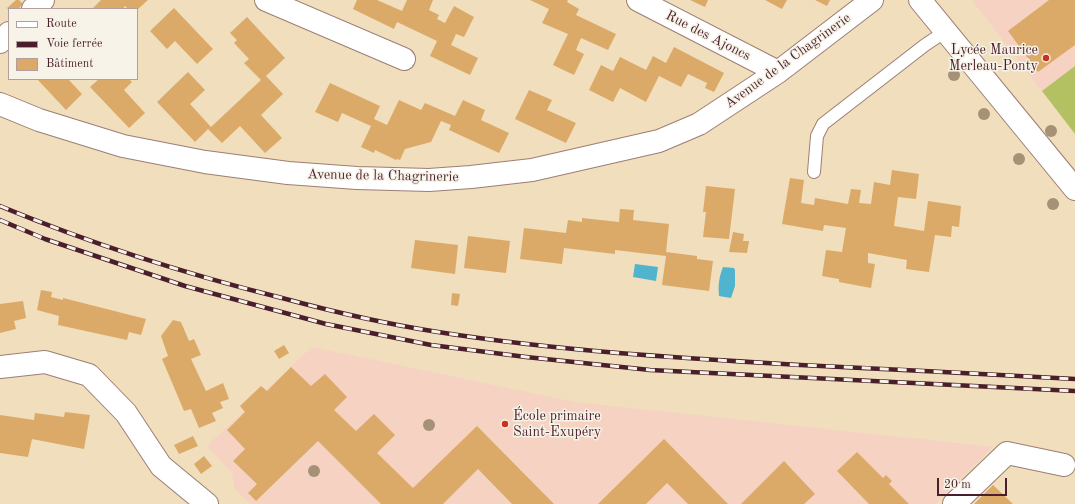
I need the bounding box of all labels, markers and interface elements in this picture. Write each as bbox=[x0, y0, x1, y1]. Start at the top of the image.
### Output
street label: Rue des Ajoncs bbox=[663, 7, 753, 65]
legend bbox=[8, 8, 138, 80]
street label: Avenue de la Chagrinerie bbox=[722, 10, 854, 112]
text: Route bbox=[46, 18, 77, 30]
text: Voie ferrée bbox=[46, 38, 103, 50]
place label: Lycée Maurice Merleau-Ponty bbox=[949, 42, 1038, 74]
marker: Lycée Maurice Merleau-Ponty bbox=[1041, 53, 1051, 63]
text: Bâtiment bbox=[46, 58, 93, 70]
street label: Avenue de la Chagrinerie bbox=[307, 166, 459, 186]
place label: École primaire Saint-Exupéry bbox=[513, 408, 601, 440]
marker: École primaire Saint-Exupéry bbox=[500, 419, 510, 429]
scale bar bbox=[939, 470, 1009, 496]
text: 20 m bbox=[944, 479, 971, 491]

